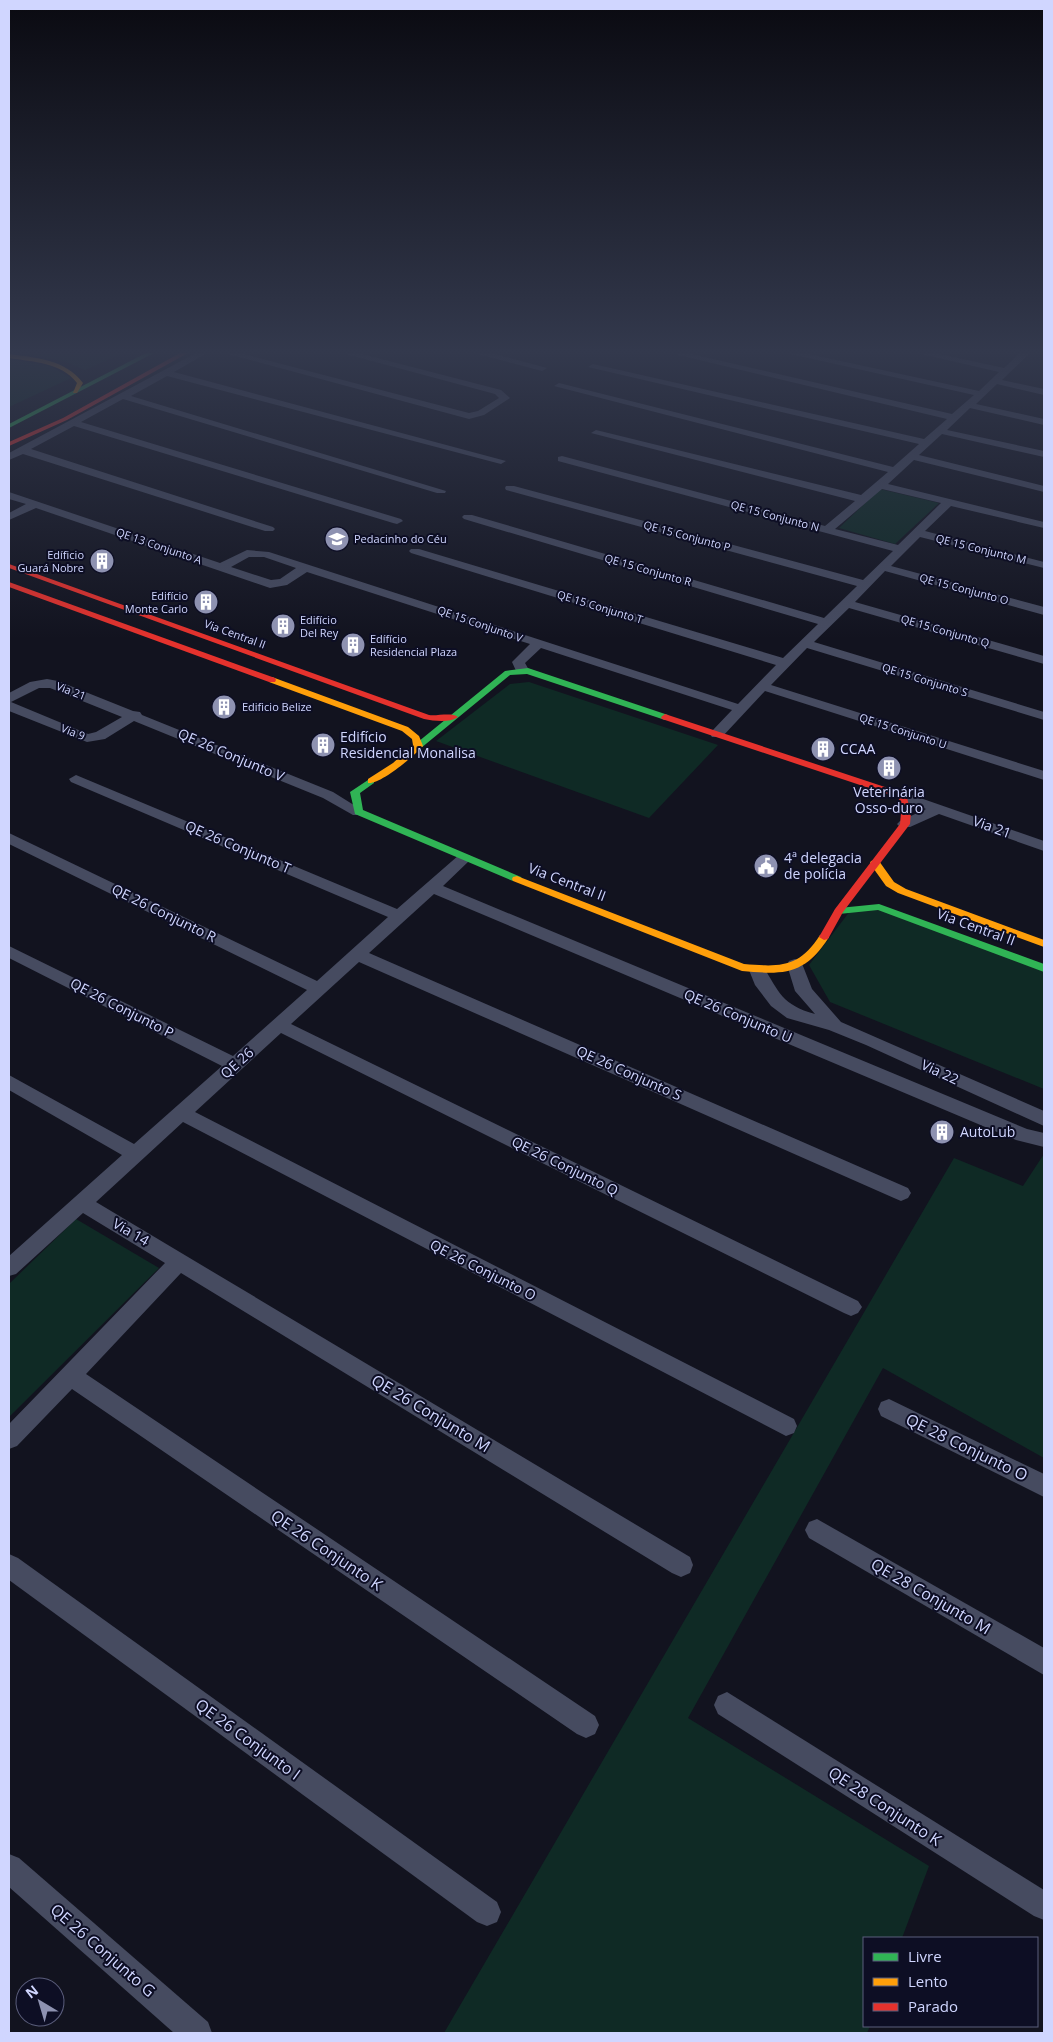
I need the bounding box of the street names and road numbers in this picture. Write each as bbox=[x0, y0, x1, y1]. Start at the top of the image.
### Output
street label: QE 15 Conjunto N bbox=[729, 496, 821, 535]
street label: QE 15 Conjunto P bbox=[642, 517, 733, 554]
street label: QE 13 Conjunto A bbox=[114, 524, 204, 567]
street label: QE 15 Conjunto M bbox=[934, 530, 1028, 567]
street label: QE 15 Conjunto R bbox=[603, 550, 694, 589]
street label: QE 15 Conjunto O bbox=[918, 569, 1010, 608]
street label: QE 15 Conjunto T bbox=[555, 586, 645, 627]
street label: QE 15 Conjunto V bbox=[435, 602, 525, 645]
street label: QE 15 Conjunto Q bbox=[899, 611, 991, 650]
street label: Via Central II bbox=[202, 615, 268, 652]
street label: QE 15 Conjunto S bbox=[880, 659, 970, 700]
street label: Via 21 bbox=[54, 678, 88, 703]
street label: QE 15 Conjunto U bbox=[858, 709, 949, 752]
street label: Via 9 bbox=[59, 720, 87, 743]
street label: QE 26 Conjunto V bbox=[175, 724, 288, 786]
street label: Via 21 bbox=[970, 811, 1014, 842]
street label: QE 26 Conjunto T bbox=[182, 816, 294, 878]
street label: Via Central II bbox=[525, 858, 609, 905]
street label: QE 26 Conjunto R bbox=[109, 879, 220, 946]
street label: Via Central II bbox=[934, 904, 1018, 949]
street label: QE 26 Conjunto P bbox=[67, 973, 177, 1042]
street label: QE 26 Conjunto U bbox=[681, 984, 795, 1047]
street label: QE 26 Conjunto S bbox=[574, 1041, 685, 1104]
street label: QE 26 bbox=[216, 1043, 257, 1083]
street label: Via 22 bbox=[918, 1055, 962, 1088]
street label: QE 26 Conjunto Q bbox=[509, 1131, 622, 1200]
street label: Via 14 bbox=[109, 1214, 153, 1250]
street label: QE 26 Conjunto O bbox=[427, 1235, 539, 1304]
street label: QE 26 Conjunto M bbox=[367, 1369, 495, 1457]
street label: QE 28 Conjunto O bbox=[902, 1408, 1032, 1486]
street label: QE 26 Conjunto K bbox=[267, 1504, 387, 1596]
street label: QE 28 Conjunto M bbox=[867, 1553, 995, 1639]
street label: QE 26 Conjunto I bbox=[191, 1693, 305, 1785]
street label: QE 28 Conjunto K bbox=[824, 1761, 946, 1851]
street label: QE 26 Conjunto G bbox=[46, 1898, 160, 2002]

